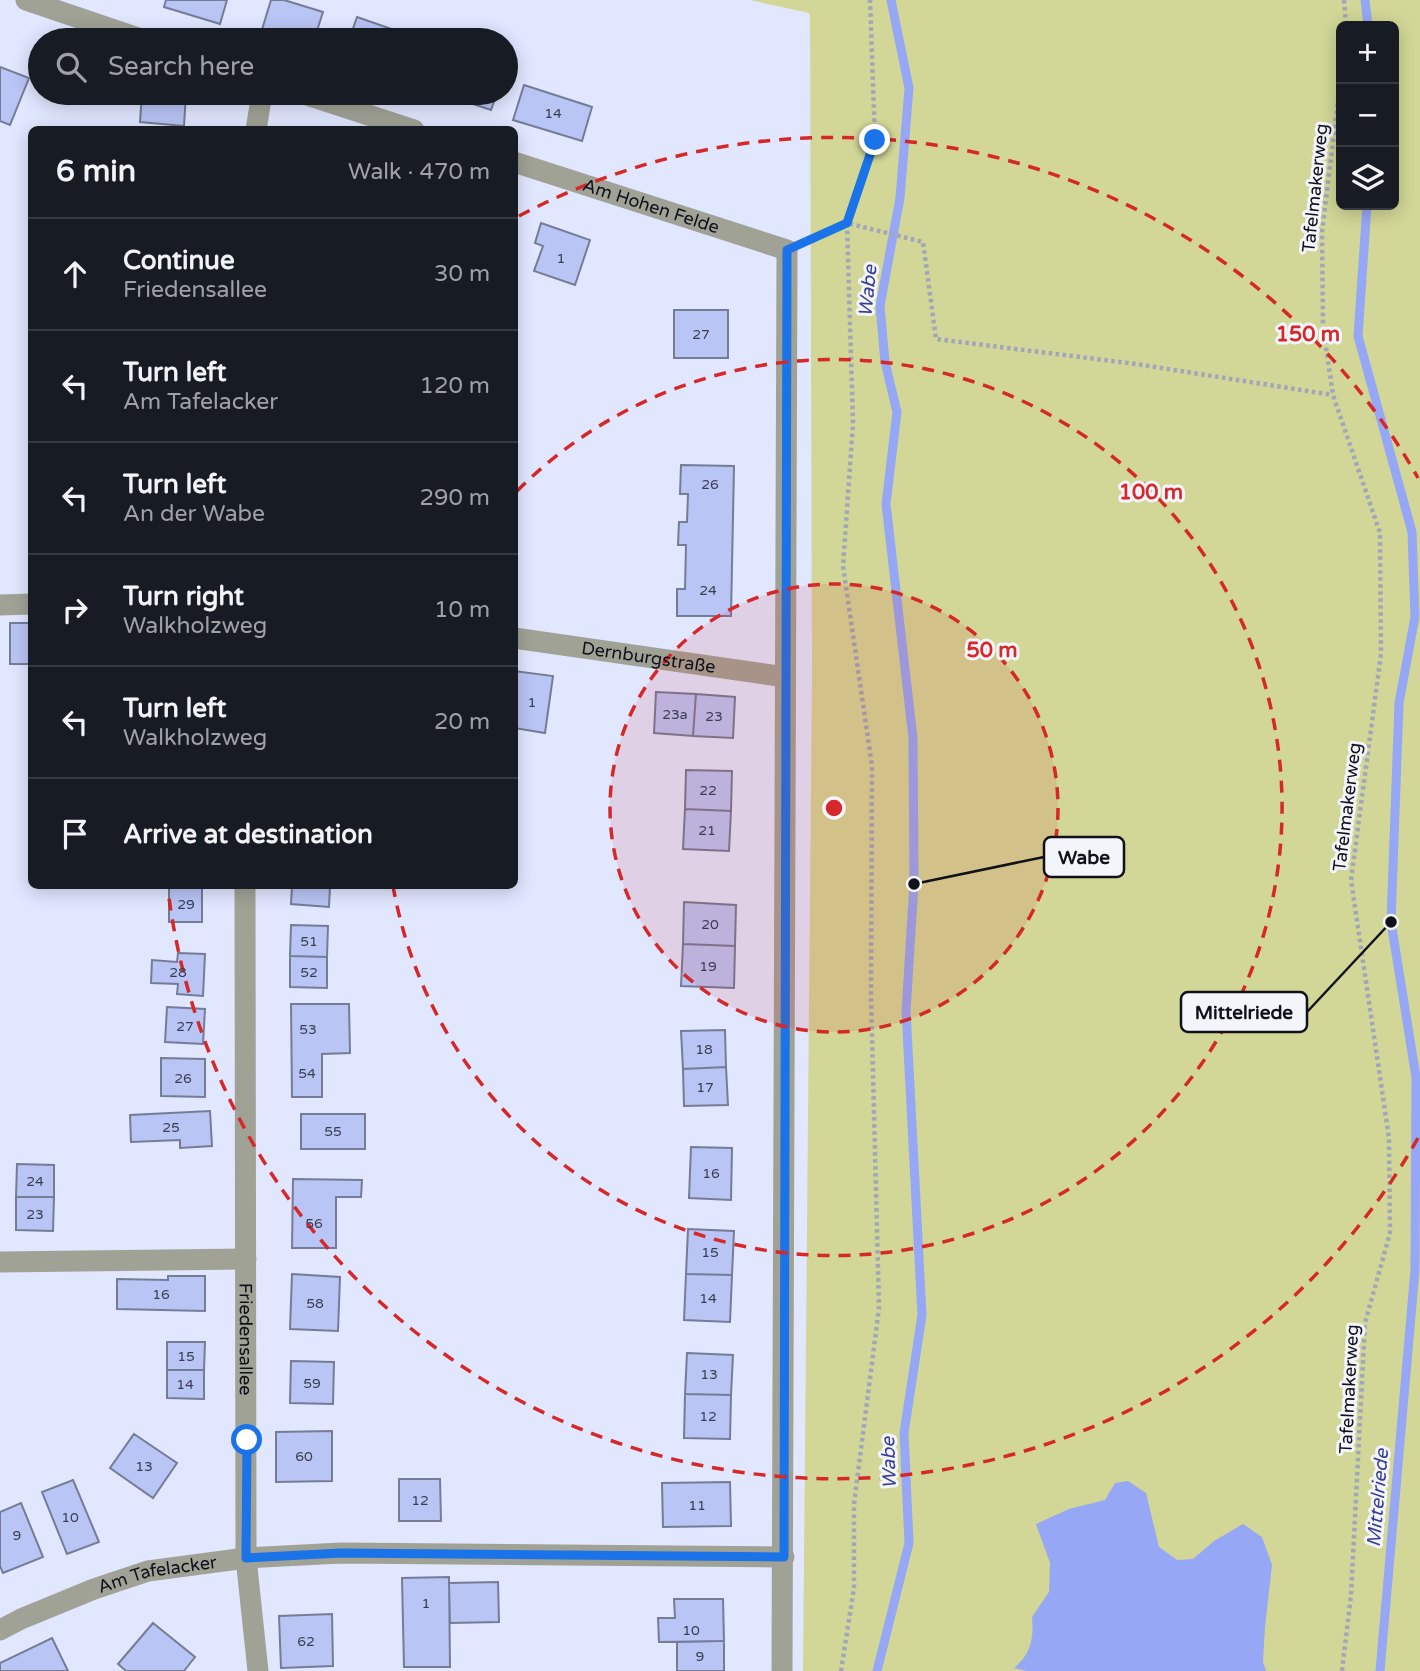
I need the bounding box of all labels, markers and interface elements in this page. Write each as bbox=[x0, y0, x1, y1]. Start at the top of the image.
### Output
map controls bbox=[1336, 21, 1399, 210]
button: + bbox=[1336, 21, 1399, 84]
search box bbox=[28, 28, 518, 105]
icon: search bbox=[52, 48, 90, 86]
text: Search here bbox=[108, 51, 254, 82]
button: − bbox=[1336, 84, 1399, 147]
house number: 14 bbox=[544, 105, 562, 122]
street label: Tafelmakerweg bbox=[1297, 122, 1333, 254]
route end bbox=[859, 124, 890, 155]
button: layers bbox=[1336, 147, 1399, 210]
text: 6 min bbox=[56, 153, 136, 190]
text: Walk · 470 m bbox=[348, 158, 490, 186]
street label: Am Hohen Felde bbox=[580, 174, 722, 238]
text: Continue bbox=[123, 245, 235, 276]
house number: 1 bbox=[557, 250, 565, 267]
icon: ahead bbox=[56, 255, 94, 293]
text: 30 m bbox=[434, 260, 490, 288]
water label: Wabe bbox=[854, 263, 882, 318]
text: Friedensallee bbox=[123, 276, 267, 304]
text: 150 m bbox=[1276, 322, 1340, 347]
house number: 27 bbox=[692, 326, 710, 343]
text: Turn left bbox=[123, 357, 226, 388]
icon: left bbox=[56, 367, 94, 405]
text: 120 m bbox=[420, 372, 490, 400]
text: Am Tafelacker bbox=[123, 388, 278, 416]
text: Turn left bbox=[123, 469, 226, 500]
house number: 26 bbox=[701, 476, 719, 493]
icon: left bbox=[56, 479, 94, 517]
text: 100 m bbox=[1119, 480, 1183, 505]
text: 290 m bbox=[420, 484, 490, 512]
text: An der Wabe bbox=[123, 500, 265, 528]
text: Turn right bbox=[123, 581, 244, 612]
house number: 24 bbox=[699, 582, 717, 599]
icon: right bbox=[56, 591, 94, 629]
text: 10 m bbox=[434, 596, 490, 624]
text: Walkholzweg bbox=[123, 612, 267, 640]
street label: Dernburgstraße bbox=[580, 637, 717, 678]
text: 50 m bbox=[966, 638, 1018, 663]
text: Turn left bbox=[123, 693, 226, 724]
house number: 1 bbox=[528, 694, 536, 711]
icon: left bbox=[56, 703, 94, 741]
house number: 23a bbox=[662, 706, 688, 723]
text: 20 m bbox=[434, 708, 490, 736]
house number: 23 bbox=[705, 708, 723, 725]
text: Walkholzweg bbox=[123, 724, 267, 752]
street label: Tafelmakerweg bbox=[1328, 741, 1366, 873]
house number: 22 bbox=[699, 782, 717, 799]
centre of rings bbox=[822, 796, 846, 820]
icon: arrive bbox=[56, 815, 94, 853]
text: Arrive at destination bbox=[123, 819, 373, 850]
house number: 21 bbox=[698, 822, 716, 839]
callout: Wabe bbox=[1044, 837, 1124, 877]
text: Wabe bbox=[1058, 847, 1110, 869]
house number: 29 bbox=[177, 896, 195, 913]
house number: 20 bbox=[701, 916, 719, 933]
house number: 51 bbox=[300, 933, 318, 950]
house number: 19 bbox=[699, 958, 717, 975]
house number: 28 bbox=[169, 964, 187, 981]
house number: 52 bbox=[300, 964, 318, 981]
callout: Mittelriede bbox=[1181, 992, 1307, 1032]
text: Mittelriede bbox=[1195, 1002, 1293, 1024]
house number: 27 bbox=[176, 1018, 194, 1035]
house number: 53 bbox=[299, 1021, 317, 1038]
house number: 18 bbox=[695, 1041, 713, 1058]
house number: 54 bbox=[298, 1065, 316, 1082]
house number: 26 bbox=[174, 1070, 192, 1087]
house number: 17 bbox=[696, 1079, 714, 1096]
house number: 25 bbox=[162, 1119, 180, 1136]
house number: 55 bbox=[324, 1123, 342, 1140]
house number: 16 bbox=[702, 1165, 720, 1182]
house number: 24 bbox=[26, 1173, 44, 1190]
house number: 23 bbox=[26, 1206, 44, 1223]
house number: 56 bbox=[305, 1215, 323, 1232]
house number: 15 bbox=[701, 1244, 719, 1261]
street label: Friedensallee bbox=[235, 1283, 257, 1395]
house number: 16 bbox=[152, 1286, 170, 1303]
house number: 14 bbox=[699, 1290, 717, 1307]
house number: 58 bbox=[306, 1295, 324, 1312]
street label: Tafelmakerweg bbox=[1335, 1324, 1363, 1454]
house number: 15 bbox=[177, 1348, 195, 1365]
house number: 13 bbox=[700, 1366, 718, 1383]
house number: 59 bbox=[303, 1375, 321, 1392]
house number: 14 bbox=[176, 1376, 194, 1393]
house number: 12 bbox=[699, 1408, 717, 1425]
route start bbox=[231, 1424, 262, 1455]
water label: Wabe bbox=[877, 1435, 901, 1489]
water label: Mittelriede bbox=[1363, 1447, 1393, 1548]
house number: 60 bbox=[295, 1448, 313, 1465]
house number: 13 bbox=[135, 1458, 153, 1475]
house number: 12 bbox=[411, 1492, 429, 1509]
house number: 11 bbox=[688, 1497, 706, 1514]
house number: 10 bbox=[61, 1509, 79, 1526]
house number: 9 bbox=[13, 1527, 21, 1544]
street label: Am Tafelacker bbox=[95, 1551, 218, 1598]
house number: 1 bbox=[422, 1595, 430, 1612]
house number: 10 bbox=[682, 1622, 700, 1639]
house number: 62 bbox=[297, 1633, 315, 1650]
house number: 9 bbox=[696, 1648, 704, 1665]

